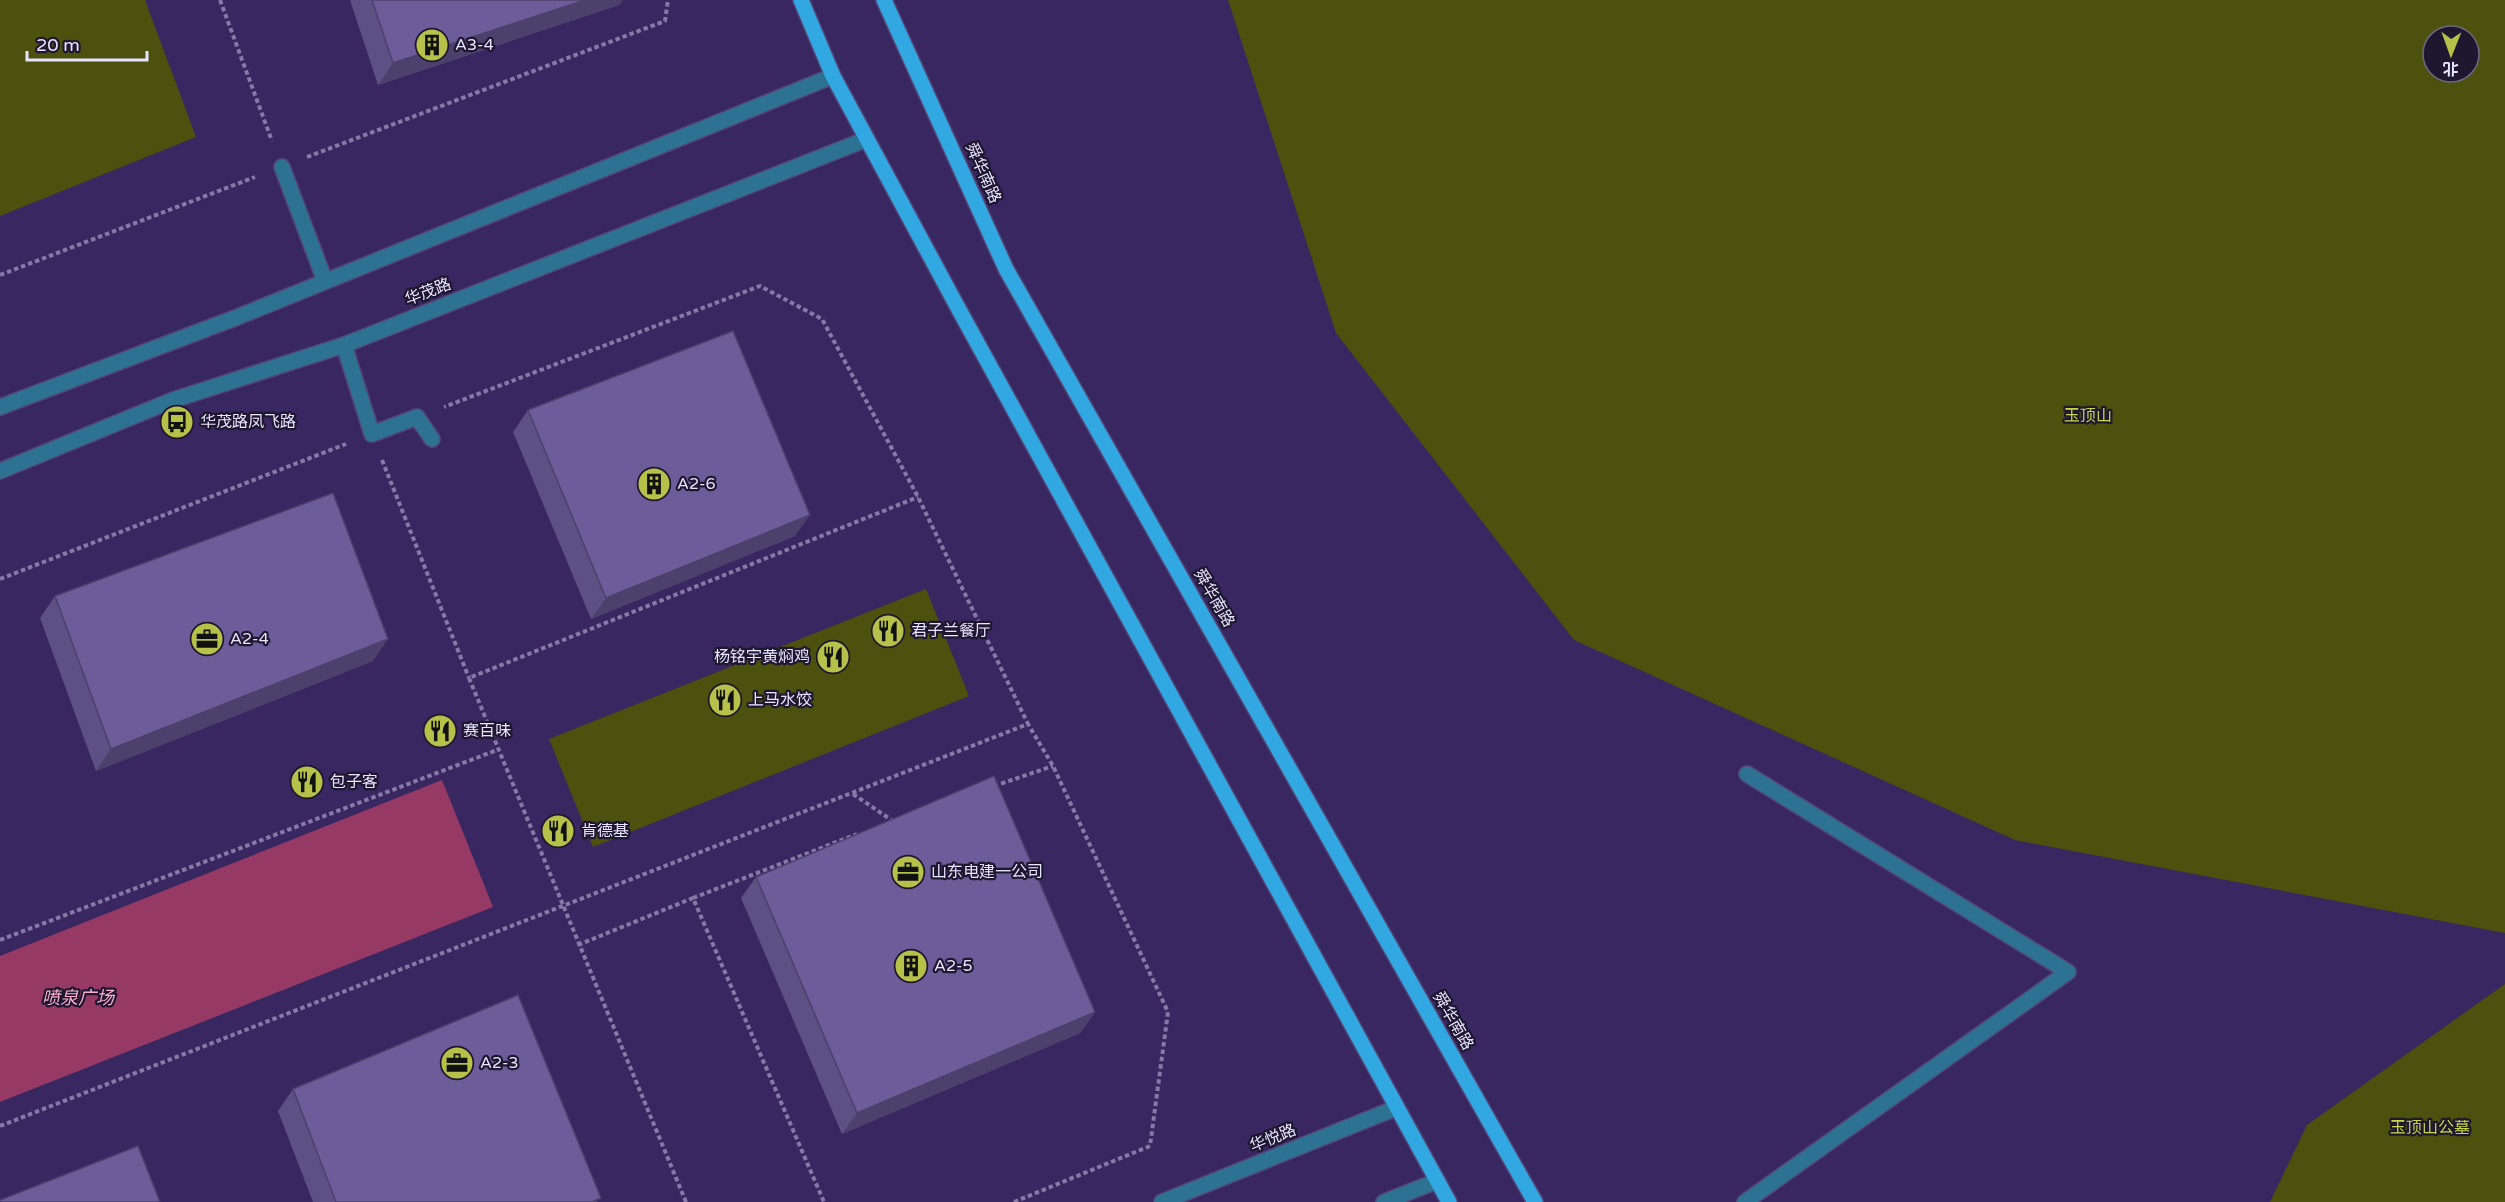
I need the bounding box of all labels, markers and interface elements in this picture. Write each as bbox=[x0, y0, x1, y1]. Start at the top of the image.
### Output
scale bar bbox=[27, 24, 147, 62]
north arrow bbox=[2421, 24, 2481, 84]
building icon: A3-4 bbox=[414, 27, 450, 63]
text: 20 m bbox=[36, 34, 80, 56]
place label: A3-4 bbox=[455, 35, 494, 55]
text: 北 bbox=[2443, 58, 2459, 78]
street label: 舜华南路 bbox=[961, 140, 1005, 206]
street label: 华茂路 bbox=[402, 274, 454, 310]
bus stop icon: 华茂路凤飞路 bbox=[159, 404, 195, 440]
park label: 玉顶山 bbox=[2064, 406, 2112, 426]
place label: 华茂路凤飞路 bbox=[200, 412, 296, 432]
building icon: A2-6 bbox=[636, 466, 672, 502]
place label: A2-6 bbox=[677, 474, 716, 494]
street label: 舜华南路 bbox=[1189, 565, 1239, 631]
restaurant icon: 君子兰餐厅 bbox=[870, 613, 906, 649]
office icon: A2-4 bbox=[189, 621, 225, 657]
place label: 君子兰餐厅 bbox=[911, 621, 991, 641]
place label: A2-4 bbox=[230, 629, 269, 649]
restaurant icon: 杨铭宇黄焖鸡 bbox=[815, 639, 851, 675]
place label: 杨铭宇黄焖鸡 bbox=[714, 647, 810, 667]
restaurant icon: 上马水饺 bbox=[707, 682, 743, 718]
place label: 上马水饺 bbox=[748, 690, 812, 710]
restaurant icon: 赛百味 bbox=[422, 713, 458, 749]
place label: 赛百味 bbox=[463, 721, 511, 741]
restaurant icon: 包子客 bbox=[289, 764, 325, 800]
place label: 包子客 bbox=[330, 772, 378, 792]
restaurant icon: 肯德基 bbox=[540, 813, 576, 849]
place label: 肯德基 bbox=[581, 821, 629, 841]
office icon: 山东电建一公司 bbox=[890, 854, 926, 890]
place label: 山东电建一公司 bbox=[931, 862, 1043, 882]
building icon: A2-5 bbox=[893, 948, 929, 984]
place label: A2-5 bbox=[934, 956, 973, 976]
water label: 喷泉广场 bbox=[42, 987, 116, 1009]
street label: 舜华南路 bbox=[1428, 988, 1478, 1054]
office icon: A2-3 bbox=[439, 1045, 475, 1081]
place label: A2-3 bbox=[480, 1053, 519, 1073]
park label: 玉顶山公墓 bbox=[2390, 1118, 2470, 1138]
street label: 华悦路 bbox=[1247, 1120, 1299, 1156]

